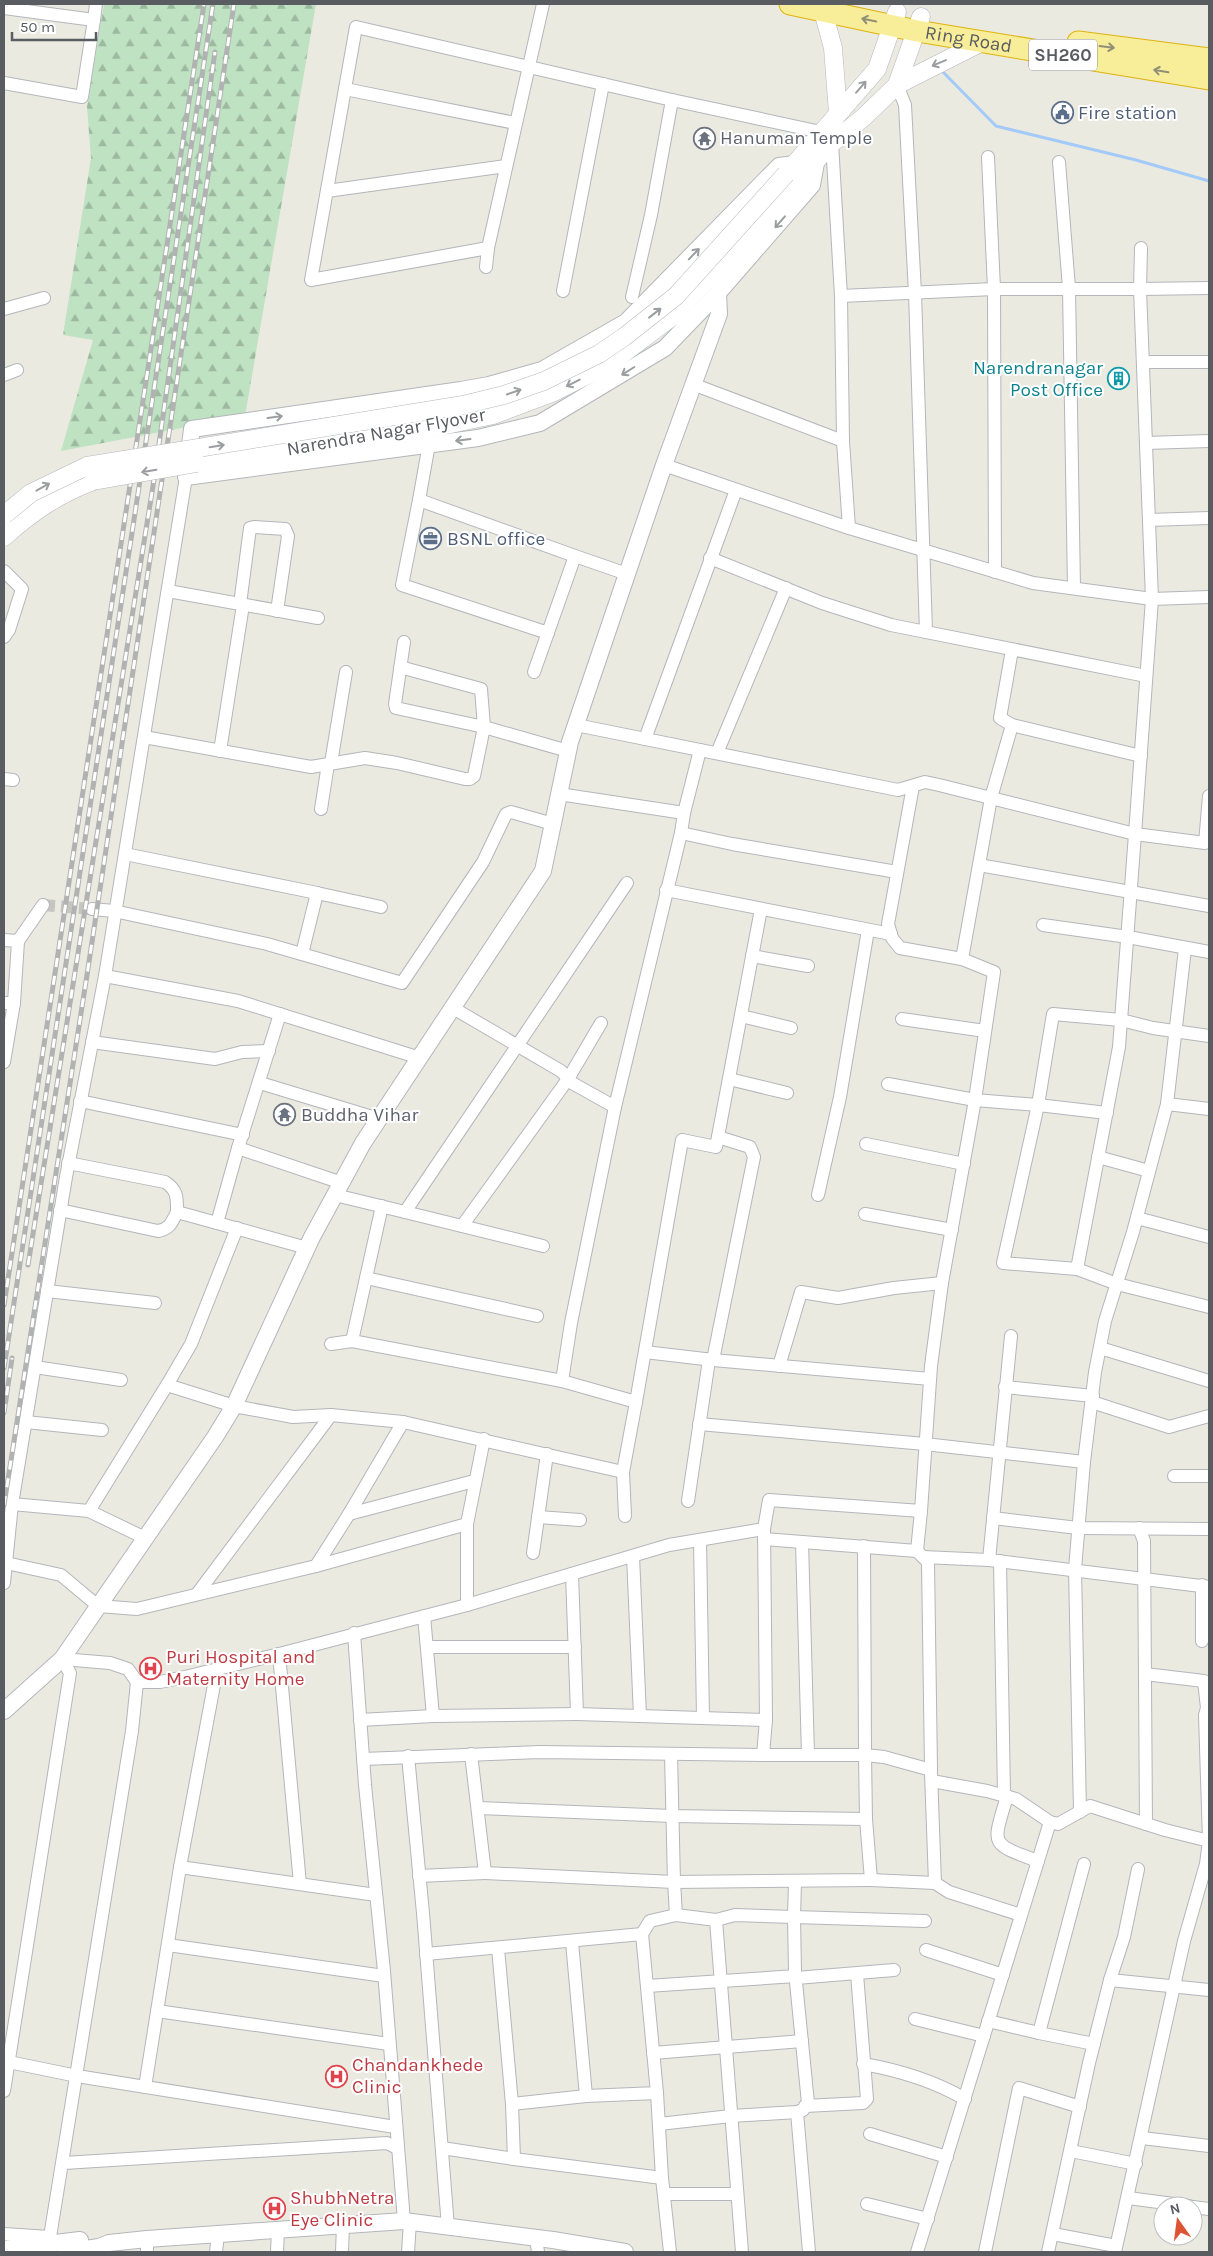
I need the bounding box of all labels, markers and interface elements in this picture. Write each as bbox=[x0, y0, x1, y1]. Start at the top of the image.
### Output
scale bar bbox=[12, 10, 96, 42]
one-way arrow bbox=[861, 15, 877, 25]
text: 50 m bbox=[20, 18, 55, 36]
street label: Ring Road bbox=[923, 21, 1014, 57]
road number: SH260 bbox=[1029, 40, 1097, 70]
one-way arrow bbox=[1099, 42, 1115, 52]
one-way arrow bbox=[932, 59, 947, 68]
one-way arrow bbox=[1153, 65, 1169, 75]
one-way arrow bbox=[855, 81, 866, 94]
public building icon: Fire station bbox=[1050, 101, 1074, 125]
place label: Fire station bbox=[1078, 102, 1177, 124]
temple icon: Hanuman Temple bbox=[692, 126, 716, 150]
place label: Hanuman Temple bbox=[720, 127, 872, 149]
one-way arrow bbox=[774, 215, 786, 228]
one-way arrow bbox=[687, 248, 700, 260]
one-way arrow bbox=[648, 307, 661, 318]
place label: Narendranagar Post Office bbox=[973, 357, 1103, 401]
one-way arrow bbox=[621, 367, 635, 377]
building icon: Narendranagar Post Office bbox=[1107, 367, 1131, 391]
one-way arrow bbox=[565, 378, 580, 388]
one-way arrow bbox=[506, 387, 522, 396]
street label: Narendra Nagar Flyover bbox=[285, 404, 487, 460]
one-way arrow bbox=[267, 412, 283, 422]
one-way arrow bbox=[456, 435, 472, 445]
one-way arrow bbox=[209, 440, 225, 450]
one-way arrow bbox=[141, 467, 157, 477]
one-way arrow bbox=[36, 482, 51, 492]
office icon: BSNL office bbox=[419, 527, 443, 551]
place label: BSNL office bbox=[447, 528, 545, 550]
temple icon: Buddha Vihar bbox=[273, 1103, 297, 1127]
place label: Buddha Vihar bbox=[301, 1104, 419, 1126]
place label: Puri Hospital and Maternity Home bbox=[166, 1646, 316, 1690]
hospital icon: Puri Hospital and Maternity Home bbox=[138, 1656, 162, 1680]
place label: Chandankhede Clinic bbox=[352, 2054, 483, 2098]
hospital icon: Chandankhede Clinic bbox=[324, 2064, 348, 2088]
place label: ShubhNetra Eye Clinic bbox=[290, 2187, 394, 2231]
north arrow bbox=[1153, 2196, 1203, 2246]
hospital icon: ShubhNetra Eye Clinic bbox=[262, 2197, 286, 2221]
text: N bbox=[1168, 2199, 1182, 2218]

